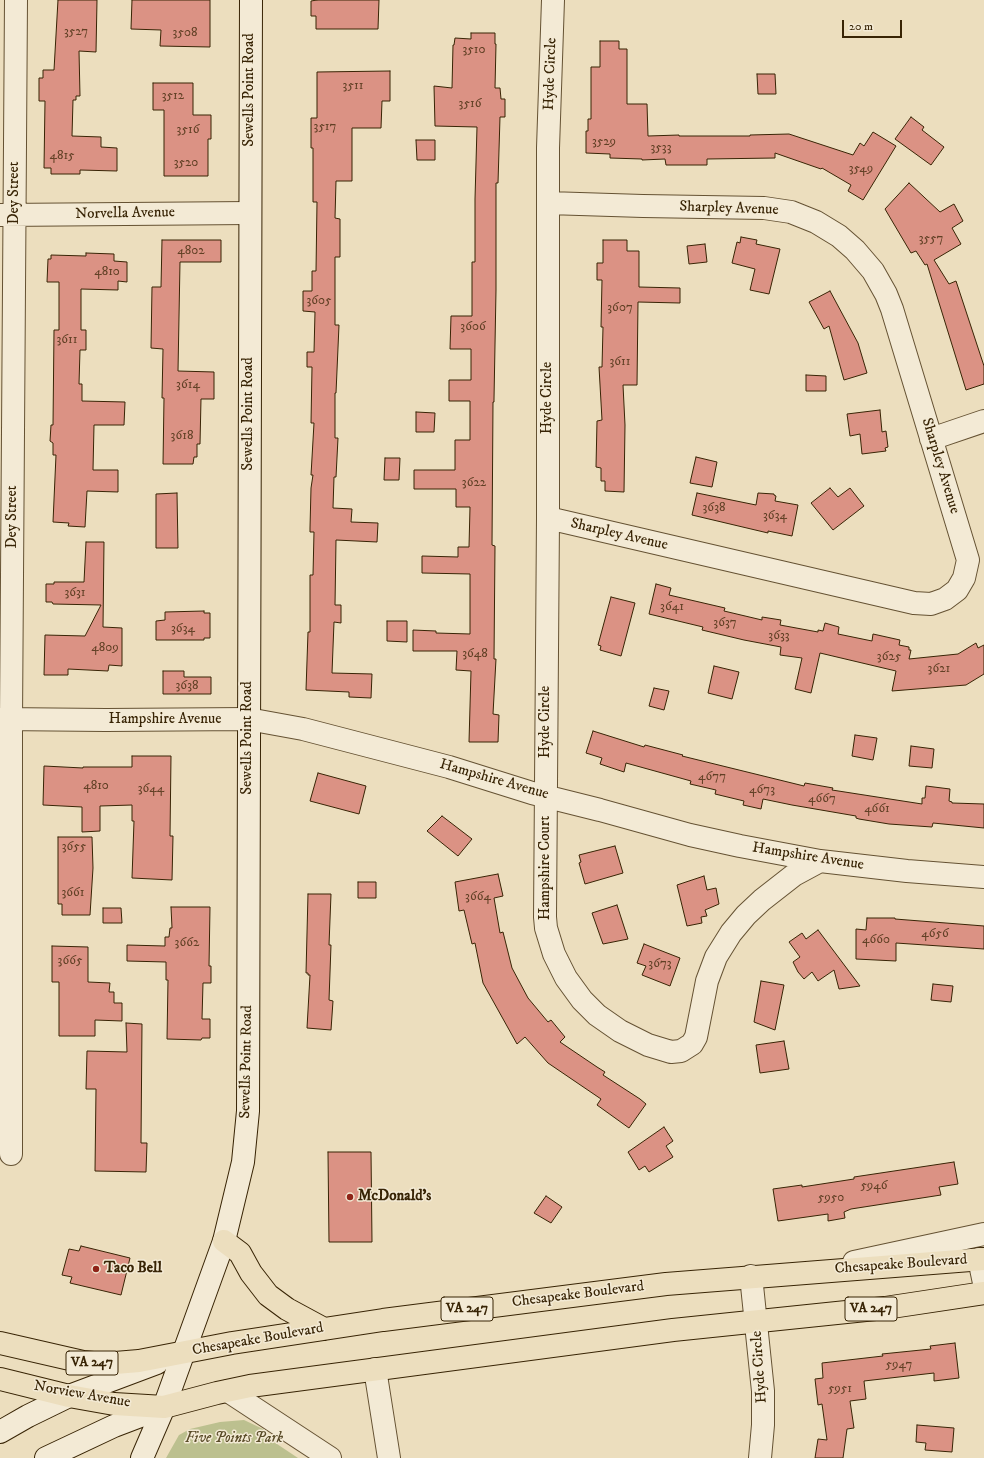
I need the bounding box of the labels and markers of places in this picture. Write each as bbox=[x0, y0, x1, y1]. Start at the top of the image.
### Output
place label: McDonald's bbox=[358, 1188, 431, 1206]
marker: McDonald's bbox=[345, 1192, 355, 1202]
place label: Taco Bell bbox=[104, 1260, 162, 1278]
marker: Taco Bell bbox=[91, 1264, 101, 1274]

